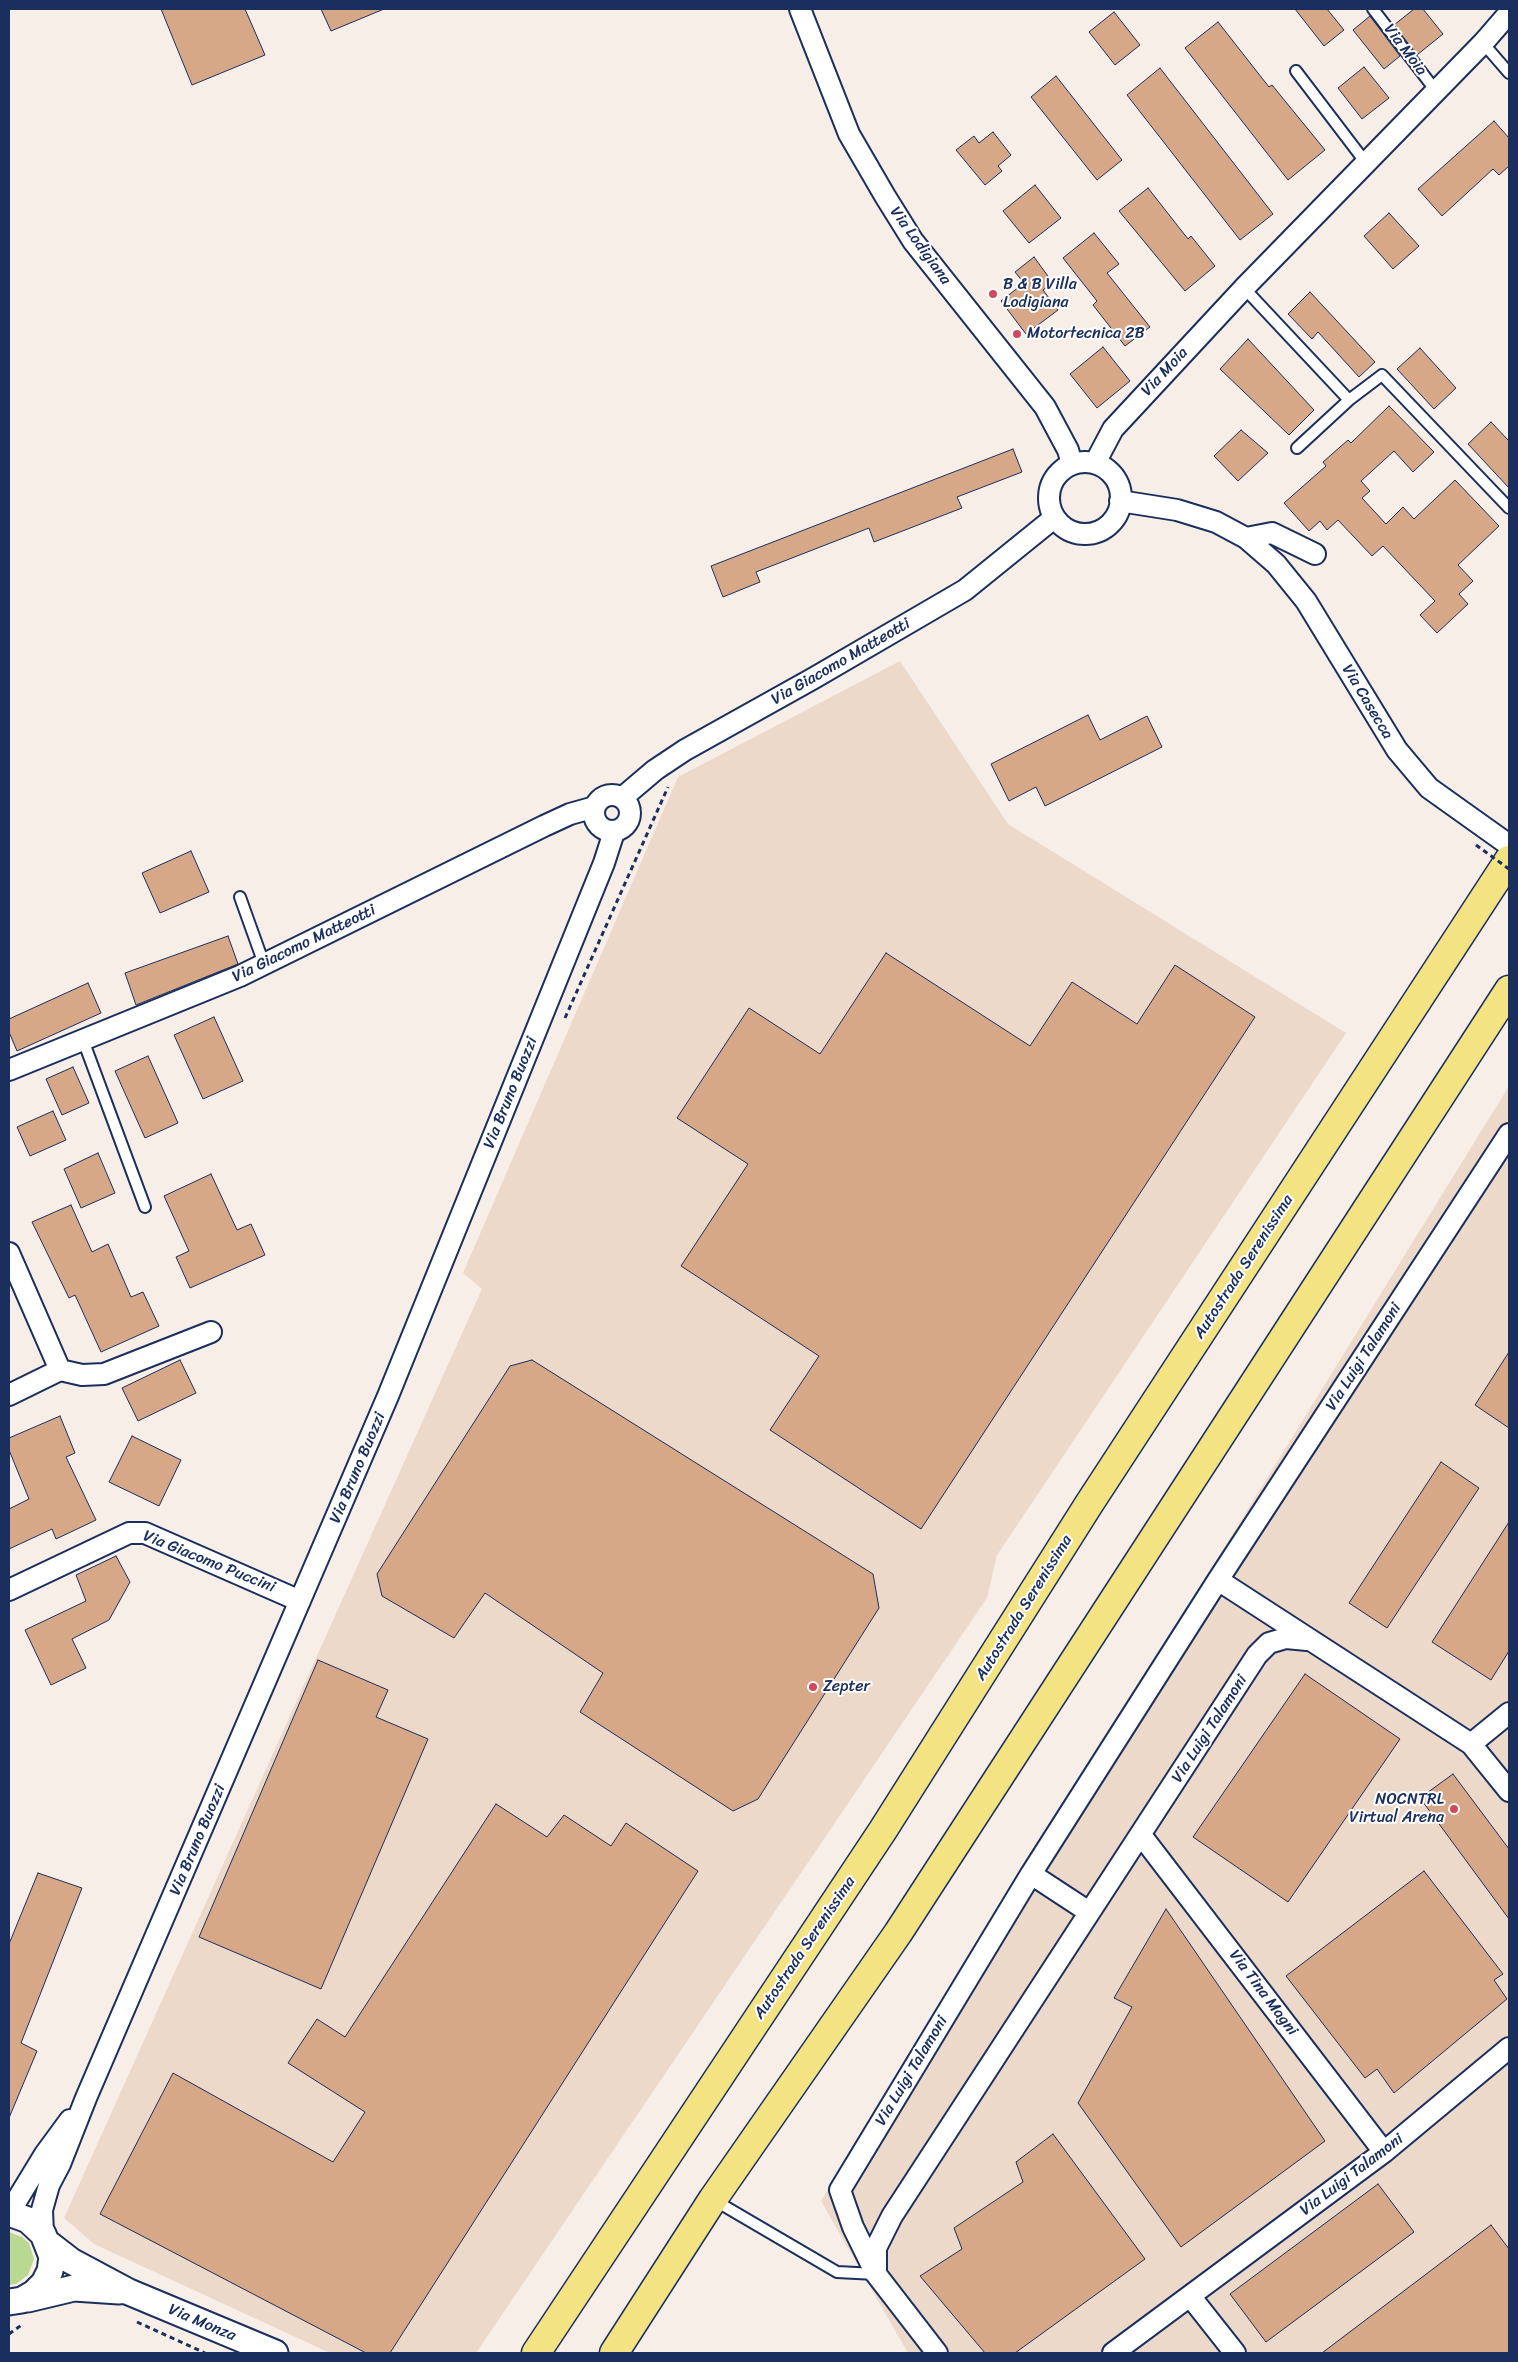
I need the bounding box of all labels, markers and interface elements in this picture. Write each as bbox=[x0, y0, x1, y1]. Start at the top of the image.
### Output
street label: Via Moia bbox=[1379, 20, 1431, 80]
street label: Via Lodigiana bbox=[885, 203, 955, 289]
place label: B & B Villa Lodigiana bbox=[1003, 275, 1077, 313]
marker: B & B Villa Lodigiana bbox=[987, 288, 999, 300]
place label: Motortecnica 2B bbox=[1027, 324, 1145, 344]
marker: Motortecnica 2B bbox=[1011, 328, 1023, 340]
street label: Via Moia bbox=[1138, 344, 1192, 400]
street label: Via Giacomo Matteotti bbox=[768, 614, 914, 710]
street label: Via Casecca bbox=[1337, 661, 1397, 743]
street label: Via Giacomo Matteotti bbox=[229, 901, 379, 987]
street label: Via Bruno Buozzi bbox=[480, 1034, 542, 1152]
street label: Autostrada Serenissima bbox=[1190, 1191, 1298, 1343]
street label: Via Luigi Talamoni bbox=[1322, 1300, 1406, 1414]
street label: Via Bruno Buozzi bbox=[326, 1410, 390, 1526]
street label: Via Giacomo Puccini bbox=[140, 1527, 278, 1597]
street label: Autostrada Serenissima bbox=[971, 1532, 1077, 1684]
street label: Via Luigi Talamoni bbox=[1168, 1672, 1252, 1786]
place label: Zepter bbox=[823, 1677, 870, 1697]
marker: Zepter bbox=[807, 1681, 819, 1693]
street label: Via Bruno Buozzi bbox=[166, 1782, 230, 1898]
place label: NOCNTRL Virtual Arena bbox=[1349, 1790, 1444, 1828]
marker: NOCNTRL Virtual Arena bbox=[1448, 1803, 1460, 1815]
street label: Autostrada Serenissima bbox=[750, 1873, 860, 2023]
street label: Via Tina Magni bbox=[1225, 1946, 1301, 2040]
street label: Via Luigi Talamoni bbox=[872, 2013, 952, 2129]
street label: Via Luigi Talamoni bbox=[1296, 2130, 1408, 2220]
street label: Via Monza bbox=[165, 2300, 239, 2346]

